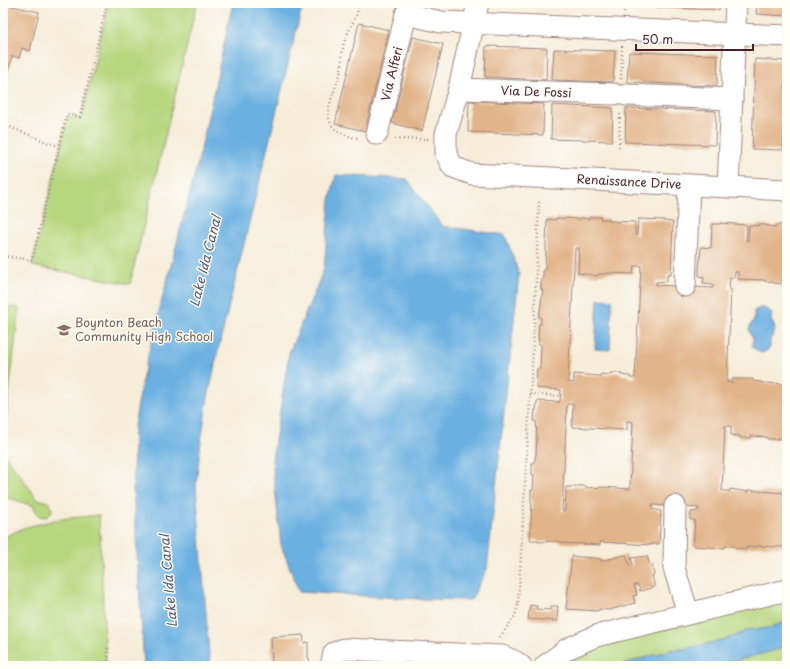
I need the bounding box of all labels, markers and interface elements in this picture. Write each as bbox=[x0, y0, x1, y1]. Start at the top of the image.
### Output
scale bar bbox=[636, 26, 753, 52]
text: 50 m bbox=[642, 30, 673, 48]
street label: Via Alferi bbox=[376, 45, 406, 103]
street label: Via De Fossi bbox=[500, 81, 572, 101]
street label: Renaissance Drive bbox=[576, 169, 682, 193]
water label: Lake Ida Canal bbox=[184, 211, 226, 308]
place label: Boynton Beach Community High School bbox=[75, 313, 213, 345]
school or university icon: Boynton Beach Community High School bbox=[56, 322, 72, 338]
water label: Lake Ida Canal bbox=[154, 531, 181, 628]

